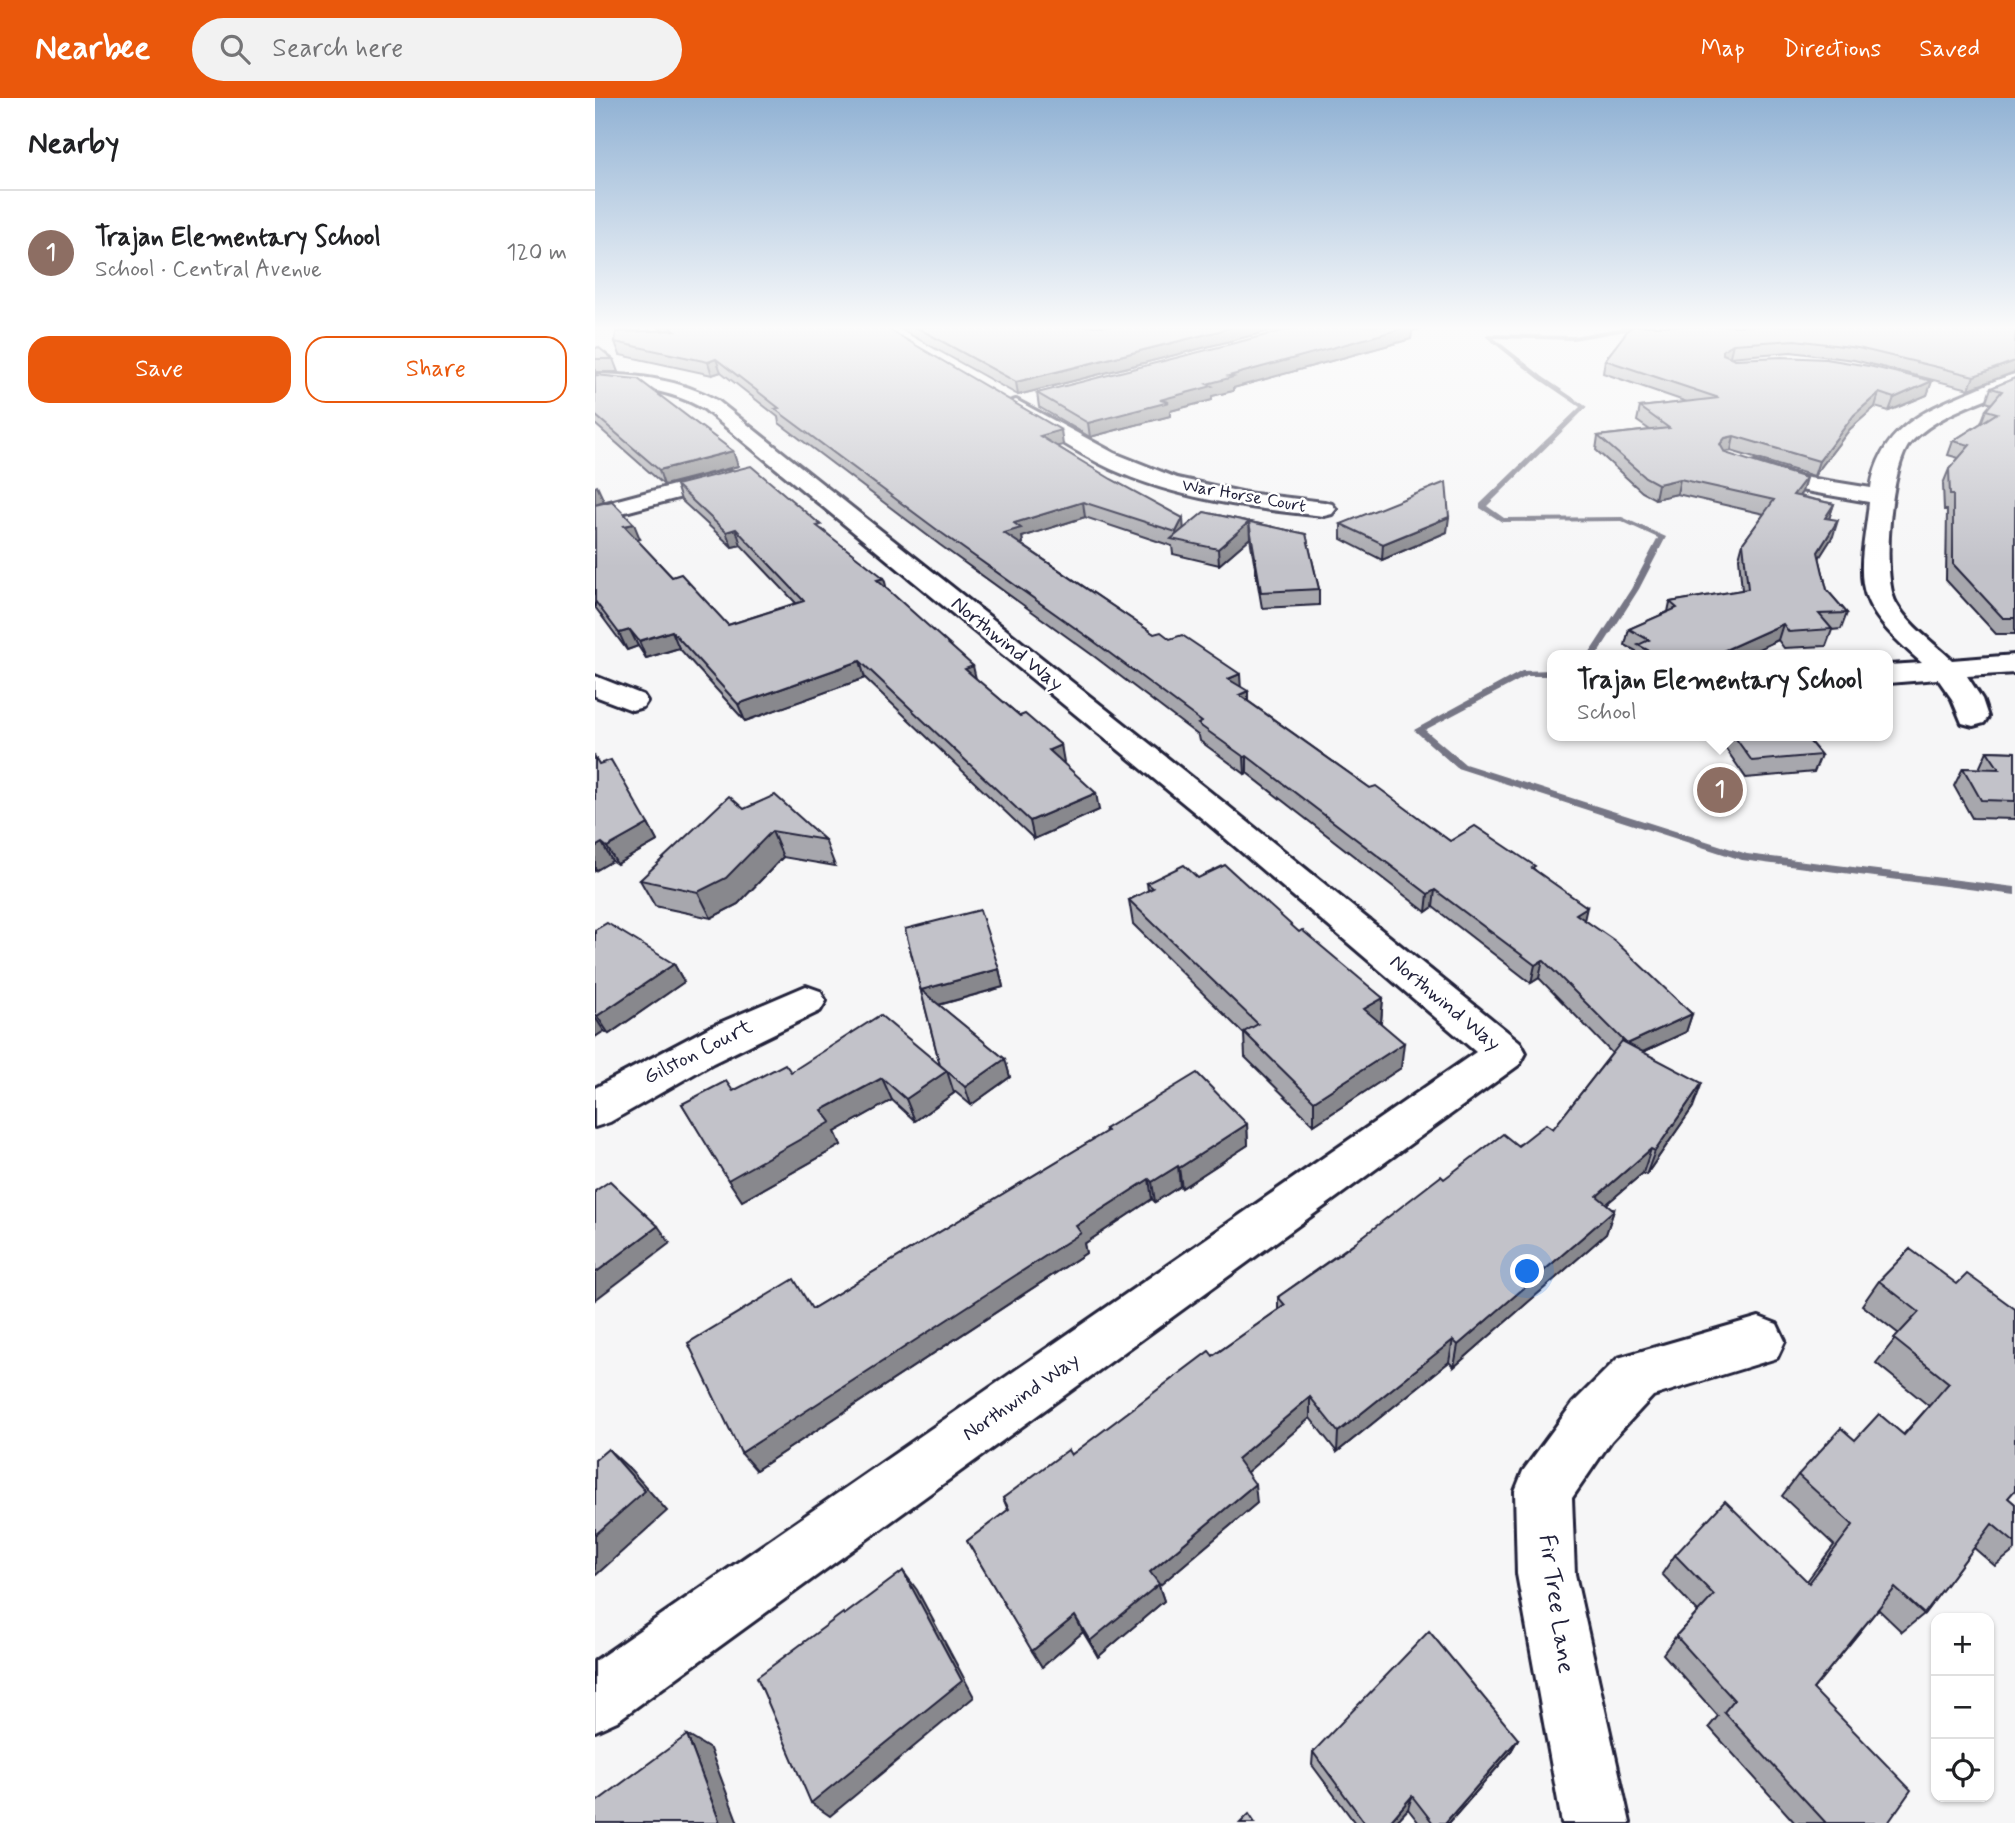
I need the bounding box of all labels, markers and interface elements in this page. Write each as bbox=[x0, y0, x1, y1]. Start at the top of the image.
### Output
search box bbox=[192, 18, 682, 81]
text: Nearbee bbox=[35, 27, 150, 71]
icon: search bbox=[216, 30, 254, 68]
text: Search here bbox=[272, 32, 403, 66]
text: Map bbox=[1701, 34, 1745, 65]
text: Directions bbox=[1783, 34, 1881, 65]
text: Saved bbox=[1919, 34, 1980, 65]
text: Nearby bbox=[28, 124, 119, 163]
text: Trajan Elementary School bbox=[95, 221, 381, 255]
text: 1 bbox=[46, 238, 56, 268]
text: 120 m bbox=[506, 238, 567, 268]
text: School · Central Avenue bbox=[95, 255, 322, 285]
button: Save bbox=[28, 336, 291, 403]
button: Share bbox=[305, 336, 567, 403]
street label: War Horse Court bbox=[1180, 473, 1308, 519]
street label: Northwind Way bbox=[945, 590, 1069, 698]
popup bbox=[1547, 650, 1893, 741]
text: Trajan Elementary School bbox=[1577, 664, 1863, 698]
text: School bbox=[1577, 698, 1637, 728]
pin: 1 bbox=[1697, 764, 1743, 816]
street label: Northwind Way bbox=[1384, 948, 1506, 1058]
street label: Gilston Court bbox=[639, 1012, 758, 1091]
your location bbox=[1510, 1254, 1544, 1288]
street label: Northwind Way bbox=[957, 1346, 1085, 1448]
street label: Fir Tree Lane bbox=[1531, 1533, 1581, 1676]
map controls bbox=[1931, 1613, 1994, 1802]
button: + bbox=[1931, 1613, 1994, 1676]
button: − bbox=[1931, 1676, 1994, 1739]
button: locate bbox=[1931, 1739, 1994, 1802]

